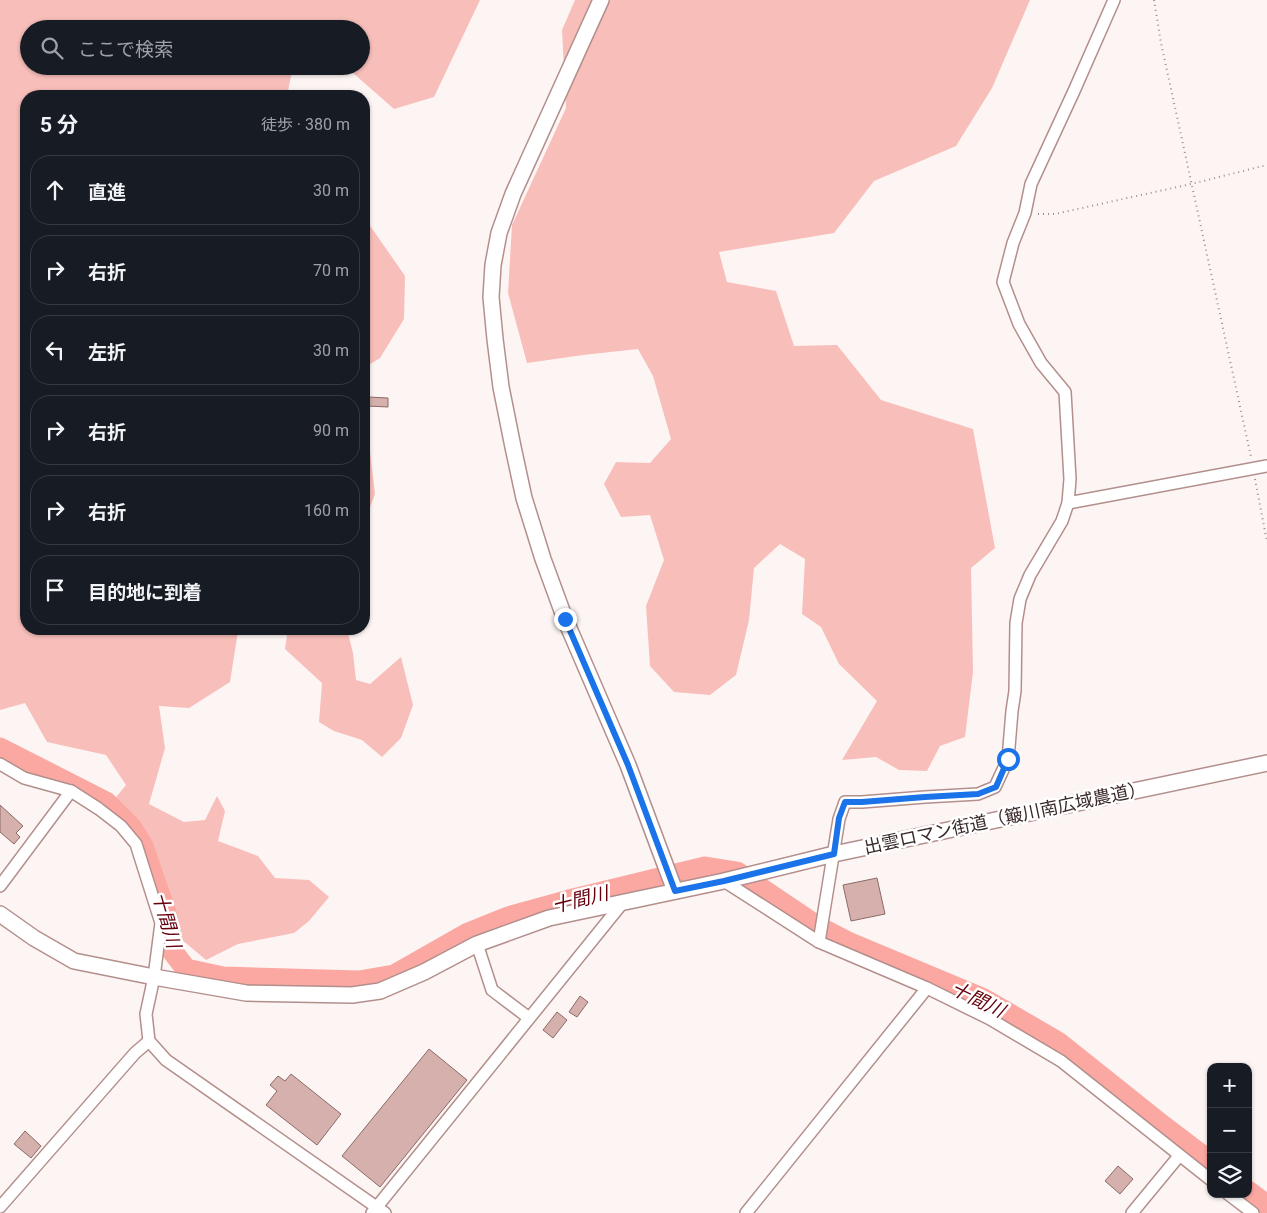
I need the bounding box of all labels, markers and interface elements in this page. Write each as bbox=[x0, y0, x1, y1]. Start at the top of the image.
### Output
search box bbox=[20, 20, 370, 75]
icon: search bbox=[38, 34, 66, 62]
text: ここで検索 bbox=[78, 38, 173, 61]
text: 5 分 bbox=[40, 113, 78, 137]
text: 徒歩 · 380 m bbox=[261, 115, 350, 134]
icon: ahead bbox=[41, 176, 69, 204]
text: 直進 bbox=[88, 181, 126, 204]
text: 30 m bbox=[313, 181, 349, 200]
icon: right bbox=[41, 256, 69, 284]
text: 右折 bbox=[88, 261, 126, 284]
text: 70 m bbox=[313, 261, 349, 280]
icon: left bbox=[41, 336, 69, 364]
text: 左折 bbox=[88, 341, 126, 364]
text: 30 m bbox=[313, 341, 349, 360]
icon: right bbox=[41, 416, 69, 444]
text: 右折 bbox=[88, 421, 126, 444]
text: 90 m bbox=[313, 421, 349, 440]
icon: right bbox=[41, 496, 69, 524]
text: 右折 bbox=[88, 501, 126, 524]
text: 160 m bbox=[304, 501, 349, 520]
icon: arrive bbox=[41, 576, 69, 604]
text: 目的地に到着 bbox=[88, 581, 202, 604]
route end bbox=[554, 608, 577, 631]
route start bbox=[997, 748, 1020, 771]
street label: 出雲ロマン街道（簸川南広域農道） bbox=[862, 777, 1148, 858]
water label: 十間川 bbox=[550, 881, 612, 918]
water label: 十間川 bbox=[148, 890, 186, 953]
water label: 十間川 bbox=[947, 977, 1010, 1023]
map controls bbox=[1207, 1063, 1252, 1198]
button: + bbox=[1207, 1063, 1252, 1108]
button: − bbox=[1207, 1108, 1252, 1153]
button: layers bbox=[1207, 1153, 1252, 1198]

